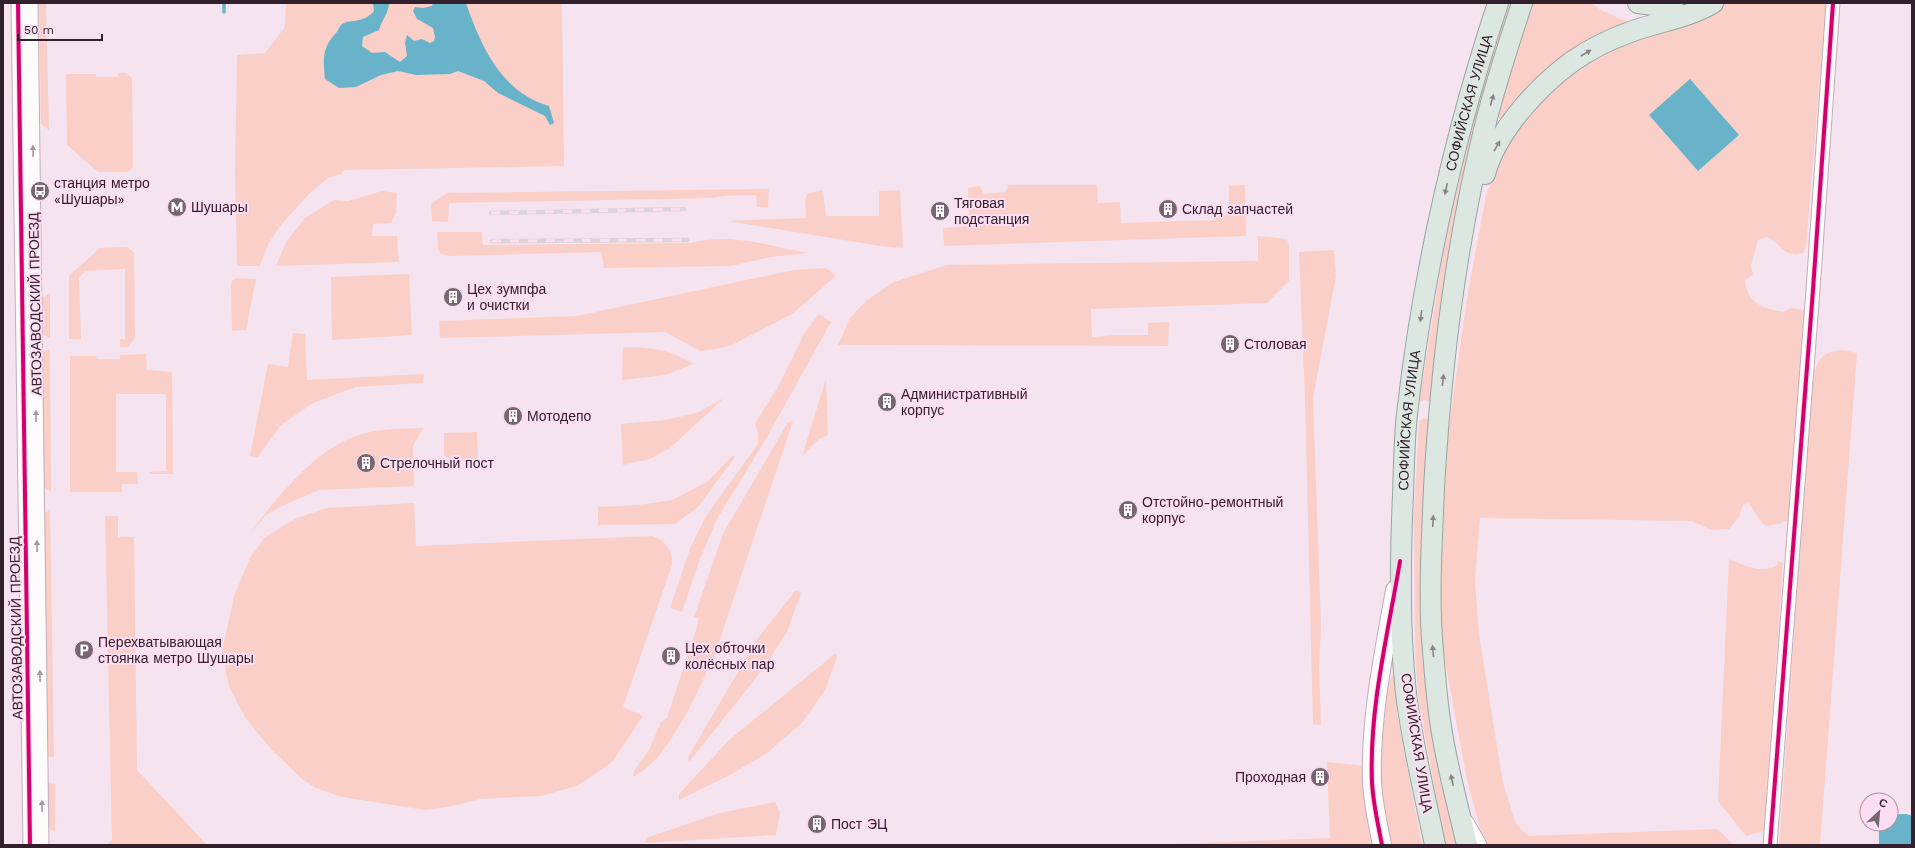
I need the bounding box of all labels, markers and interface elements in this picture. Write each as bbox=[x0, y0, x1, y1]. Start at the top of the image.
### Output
scale bar bbox=[18, 16, 102, 42]
text: 50 m bbox=[24, 23, 54, 37]
street label: СОФИЙСКАЯ УЛИЦА bbox=[1442, 31, 1496, 173]
one-way arrow bbox=[1580, 49, 1592, 56]
one-way arrow bbox=[1489, 94, 1495, 106]
one-way arrow bbox=[1493, 140, 1500, 151]
one-way arrow bbox=[30, 144, 36, 157]
place label: станция метро «Шушары» bbox=[54, 175, 150, 207]
bus stop icon: станция метро «Шушары» bbox=[29, 180, 51, 202]
one-way arrow bbox=[1443, 183, 1449, 195]
place label: Тяговая подстанция bbox=[954, 195, 1029, 227]
metro station icon: Шушары bbox=[166, 196, 188, 218]
building icon: Склад запчастей bbox=[1157, 198, 1179, 220]
place label: Шушары bbox=[191, 199, 248, 215]
building icon: Тяговая подстанция bbox=[929, 200, 951, 222]
place label: Склад запчастей bbox=[1182, 201, 1293, 217]
street label: АВТОЗАВОДСКИЙ ПРОЕЗД bbox=[24, 212, 45, 396]
place label: Цех зумпфа и очистки bbox=[467, 281, 546, 313]
building icon: Цех зумпфа и очистки bbox=[442, 286, 464, 308]
one-way arrow bbox=[1418, 310, 1424, 322]
building icon: Столовая bbox=[1219, 333, 1241, 355]
place label: Столовая bbox=[1244, 336, 1307, 352]
street label: СОФИЙСКАЯ УЛИЦА bbox=[1395, 348, 1423, 491]
one-way arrow bbox=[1440, 374, 1446, 386]
place label: Административный корпус bbox=[901, 386, 1027, 418]
building icon: Административный корпус bbox=[876, 391, 898, 413]
building icon: Мотодепо bbox=[502, 405, 524, 427]
place label: Мотодепо bbox=[527, 408, 592, 424]
one-way arrow bbox=[33, 409, 39, 422]
building icon: Стрелочный пост bbox=[355, 452, 377, 474]
place label: Стрелочный пост bbox=[380, 455, 494, 471]
place label: Отстойно-ремонтный корпус bbox=[1142, 494, 1283, 526]
building icon: Отстойно-ремонтный корпус bbox=[1117, 499, 1139, 521]
one-way arrow bbox=[1429, 515, 1436, 527]
street label: АВТОЗАВОДСКИЙ ПРОЕЗД bbox=[5, 536, 26, 720]
one-way arrow bbox=[34, 540, 41, 552]
place label: Перехватывающая стоянка метро Шушары bbox=[98, 634, 254, 666]
parking icon: Перехватывающая стоянка метро Шушары bbox=[73, 639, 95, 661]
place label: Цех обточки колёсных пар bbox=[685, 640, 775, 672]
building icon: Цех обточки колёсных пар bbox=[660, 645, 682, 667]
one-way arrow bbox=[1430, 645, 1436, 657]
one-way arrow bbox=[37, 669, 43, 682]
street label: СОФИЙСКАЯ УЛИЦА bbox=[1398, 672, 1437, 815]
building icon: Проходная bbox=[1309, 766, 1331, 788]
place label: Проходная bbox=[1235, 769, 1306, 785]
one-way arrow bbox=[1449, 773, 1455, 786]
north arrow bbox=[1859, 792, 1899, 832]
text: С bbox=[1877, 796, 1890, 811]
one-way arrow bbox=[39, 799, 45, 812]
building icon: Пост ЭЦ bbox=[806, 813, 828, 835]
place label: Пост ЭЦ bbox=[831, 816, 888, 832]

